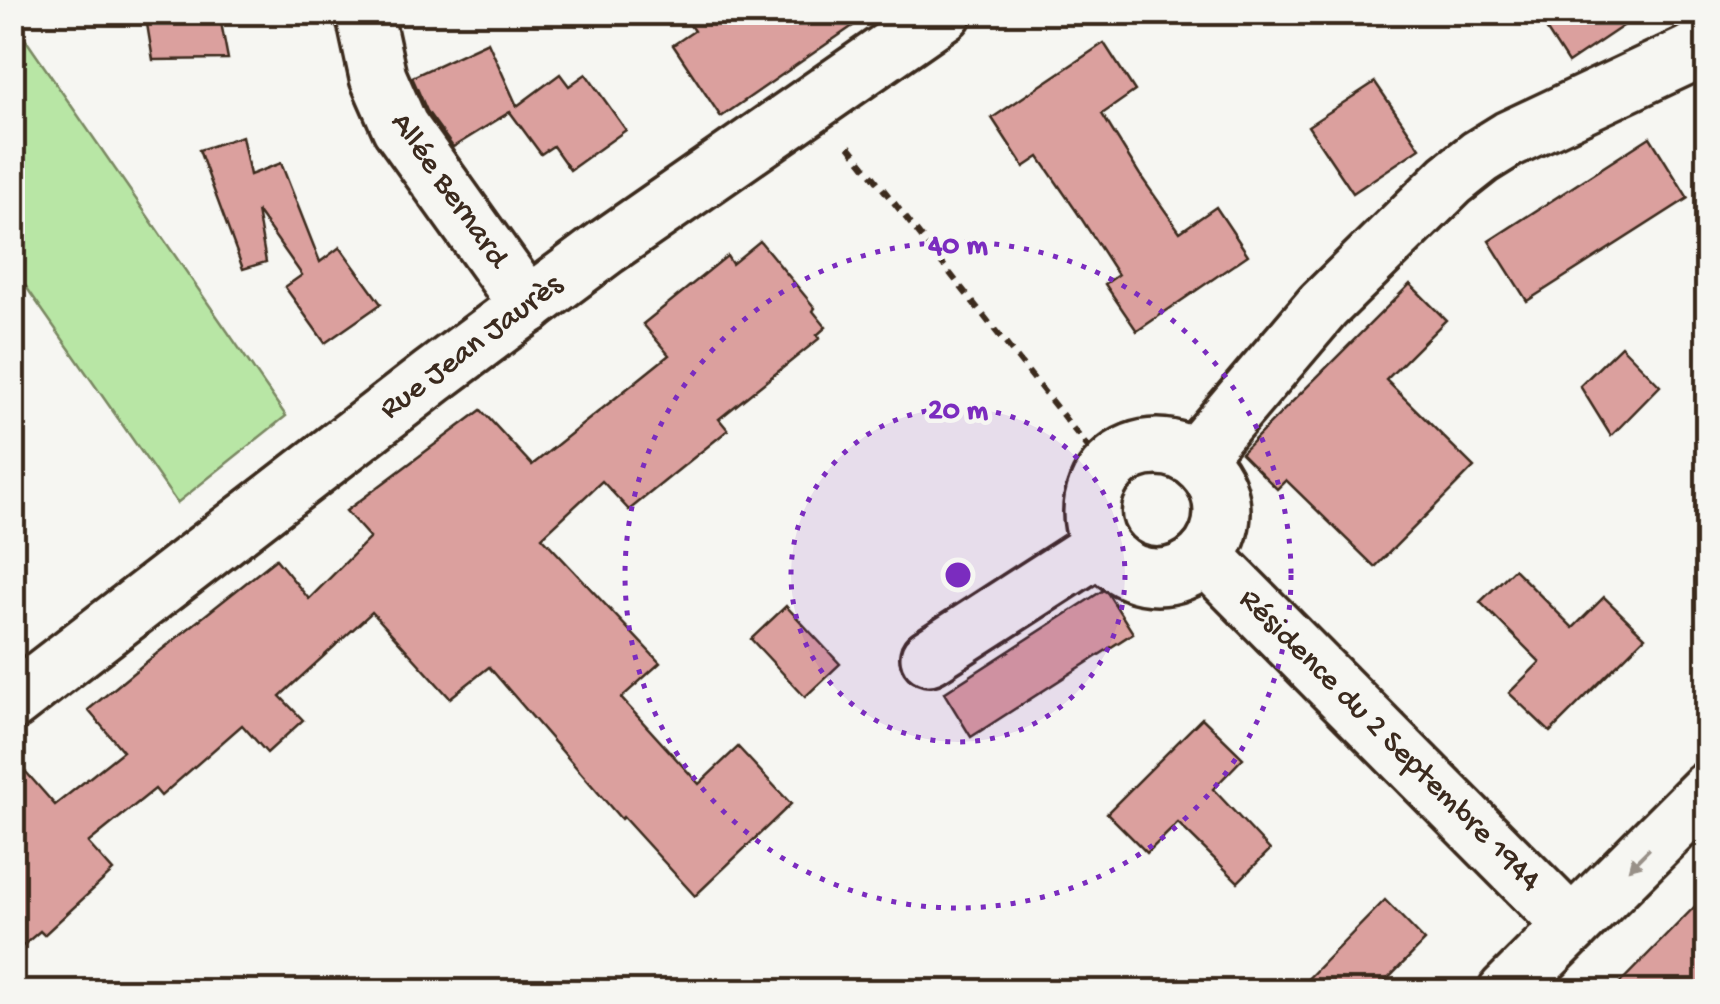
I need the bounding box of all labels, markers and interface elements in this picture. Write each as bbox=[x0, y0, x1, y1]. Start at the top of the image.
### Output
street label: Allée Bernard bbox=[381, 106, 517, 278]
text: 40 m bbox=[927, 230, 989, 265]
street label: Rue Jean Jaurès bbox=[373, 266, 572, 429]
text: 20 m bbox=[928, 395, 989, 430]
centre of rings bbox=[940, 557, 976, 593]
street label: Résidence du 2 Septembre 1944 bbox=[1230, 582, 1548, 900]
one-way arrow bbox=[1627, 847, 1651, 870]

